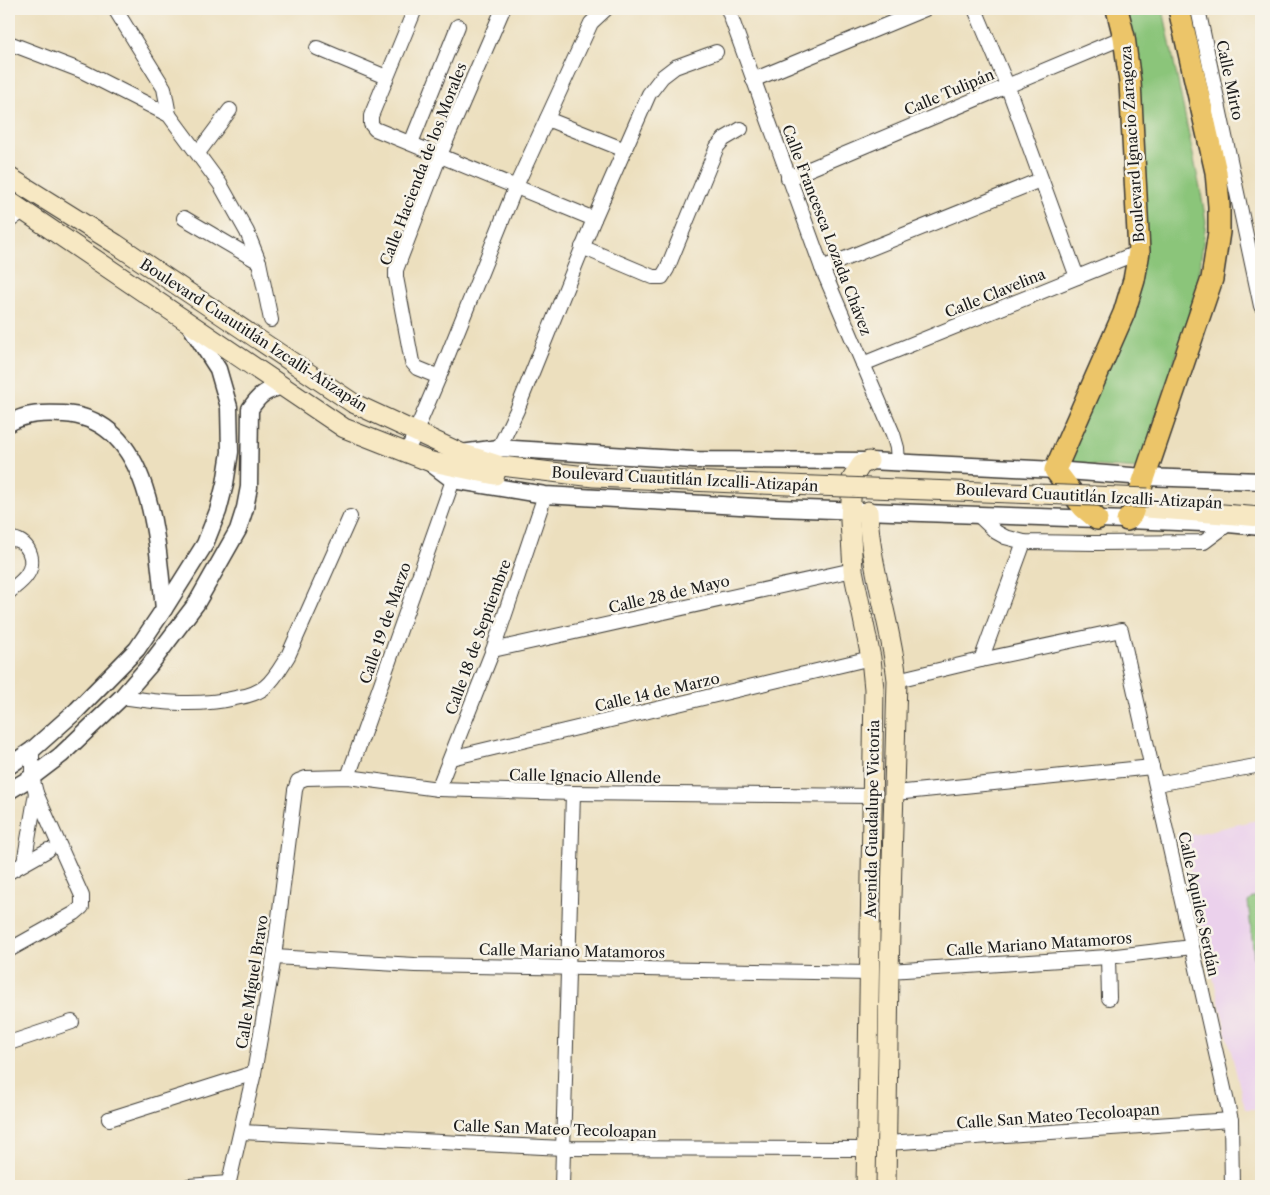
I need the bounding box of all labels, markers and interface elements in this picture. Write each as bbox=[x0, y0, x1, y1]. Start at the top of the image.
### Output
street label: Calle Mirto bbox=[1212, 38, 1248, 122]
street label: Boulevard Ignacio Zaragoza bbox=[1116, 45, 1148, 243]
street label: Calle Hacienda de los Morales bbox=[375, 60, 471, 268]
street label: Calle Tulipán bbox=[901, 64, 997, 119]
street label: Calle Francesca Lozada Chávez bbox=[778, 122, 876, 338]
street label: Boulevard Cuautitlán Izcalli-Atizapán bbox=[137, 254, 372, 416]
street label: Calle Clavelina bbox=[942, 264, 1048, 322]
street label: Boulevard Cuautitlán Izcalli-Atizapán bbox=[551, 463, 820, 496]
street label: Boulevard Cuautitlán Izcalli-Atizapán bbox=[955, 480, 1224, 513]
street label: Calle 18 de Septiembre bbox=[441, 557, 515, 717]
street label: Calle 19 de Marzo bbox=[355, 560, 415, 686]
street label: Calle 28 de Mayo bbox=[607, 571, 731, 617]
street label: Calle 14 de Marzo bbox=[593, 668, 721, 716]
street label: Avenida Guadalupe Victoria bbox=[861, 719, 883, 920]
street label: Calle Ignacio Allende bbox=[509, 765, 661, 787]
street label: Calle Aquiles Serdán bbox=[1174, 830, 1224, 979]
street label: Calle Miguel Bravo bbox=[232, 914, 272, 1050]
street label: Calle Mariano Matamoros bbox=[945, 928, 1133, 960]
street label: Calle Mariano Matamoros bbox=[479, 940, 665, 962]
street label: Calle San Mateo Tecoloapan bbox=[956, 1099, 1161, 1133]
street label: Calle San Mateo Tecoloapan bbox=[453, 1116, 658, 1142]

